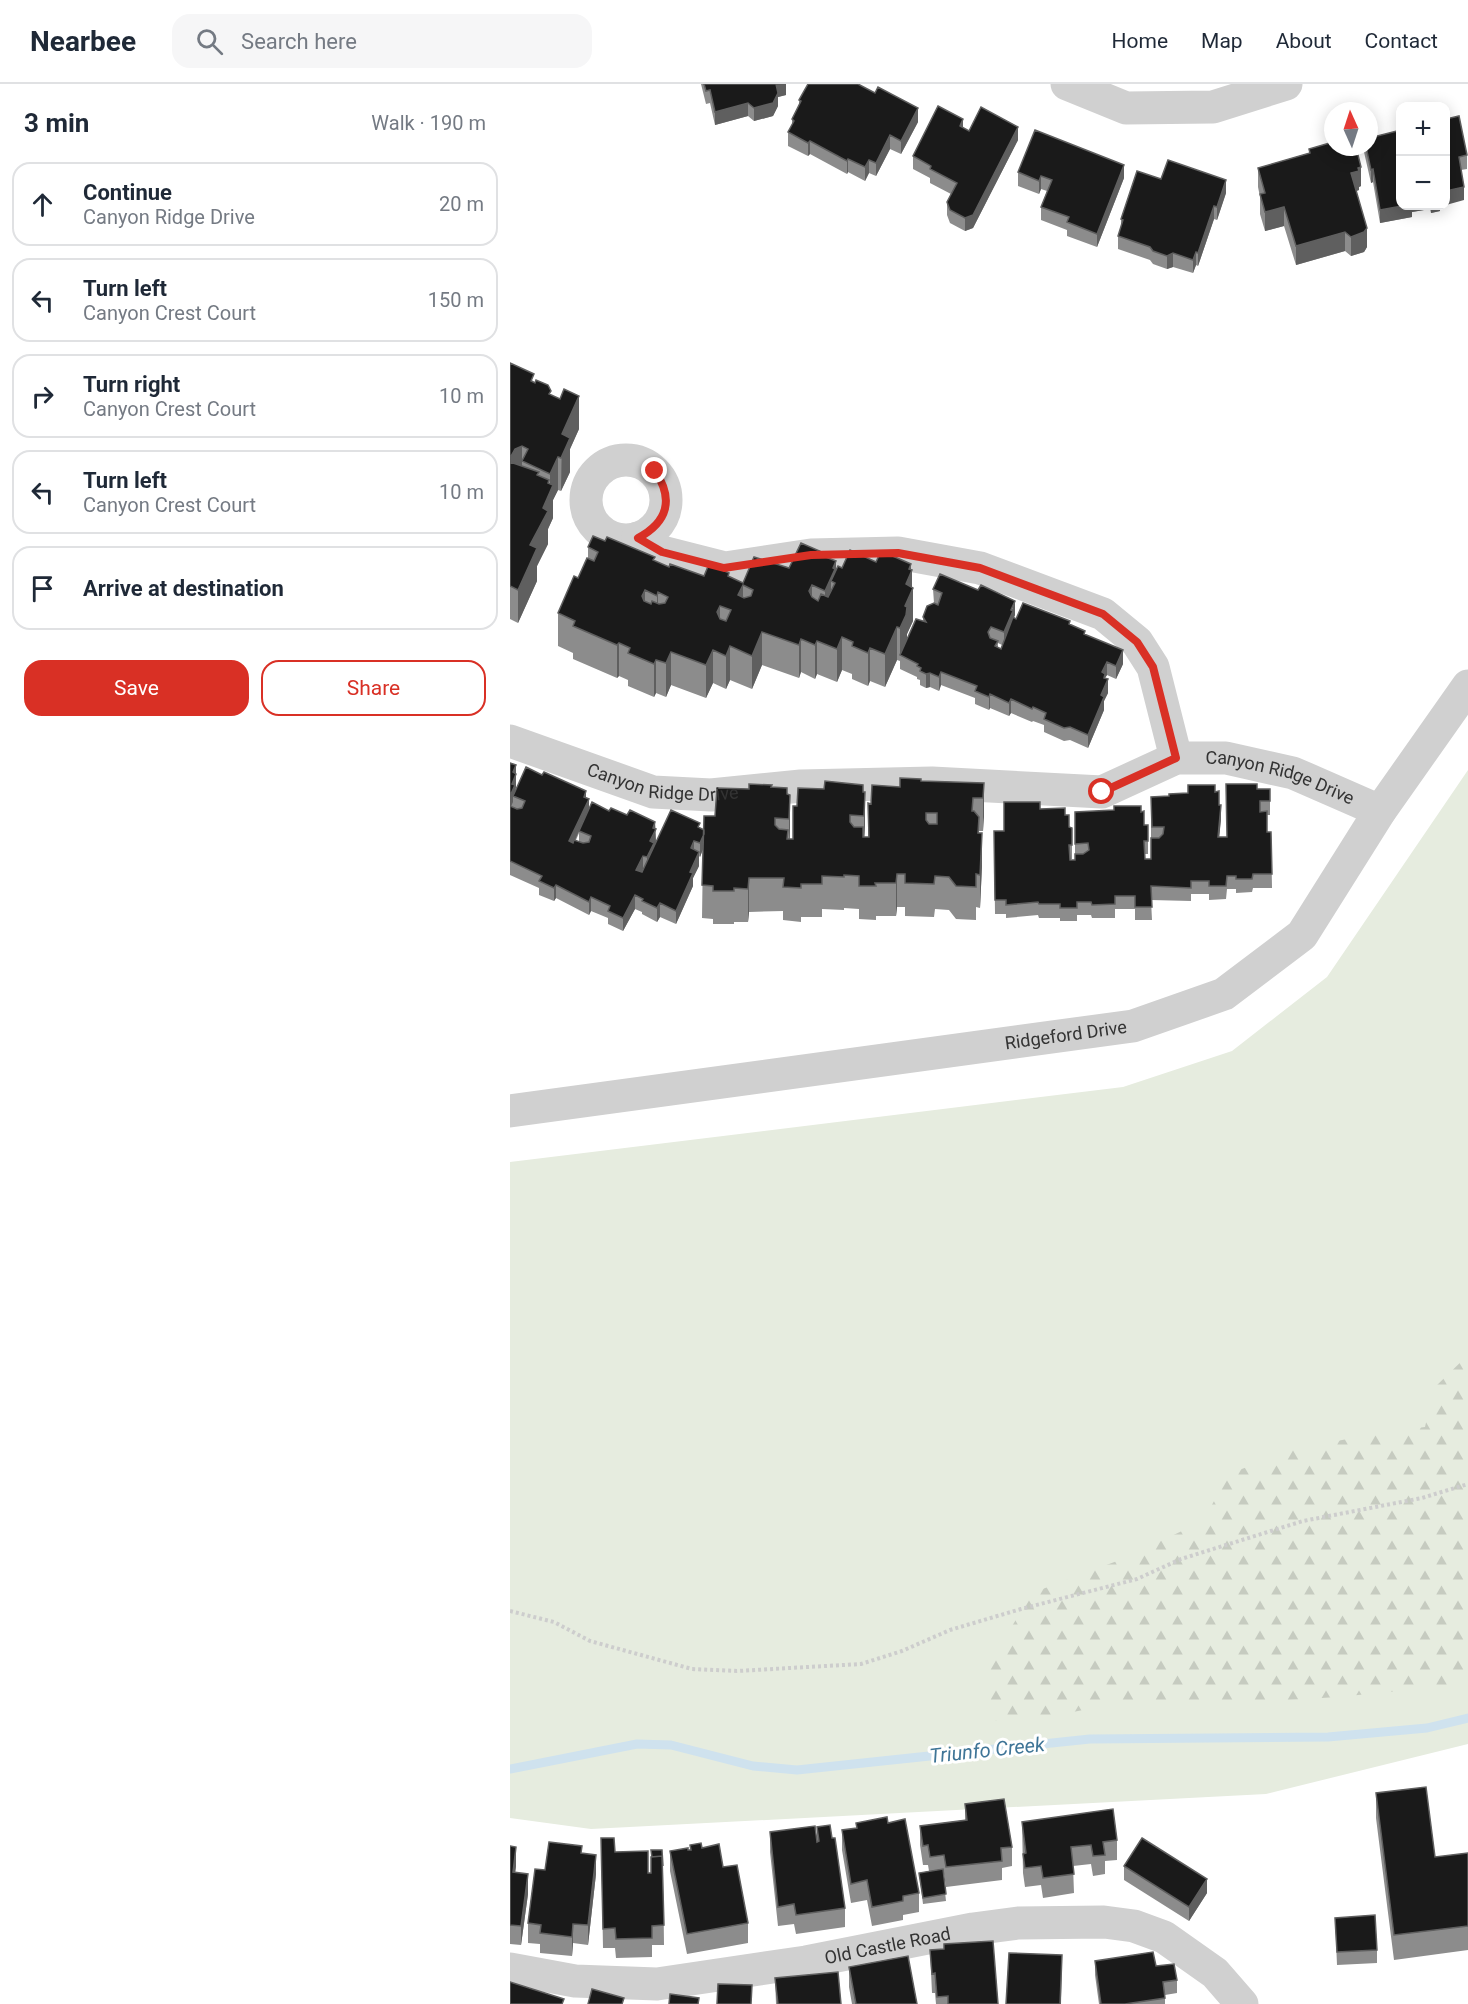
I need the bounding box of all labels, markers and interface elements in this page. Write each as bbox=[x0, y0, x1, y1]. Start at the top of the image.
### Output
search box bbox=[172, 14, 592, 68]
text: Nearbee bbox=[30, 25, 136, 58]
icon: search bbox=[193, 25, 226, 58]
text: Search here bbox=[241, 29, 357, 54]
text: Home bbox=[1112, 29, 1168, 53]
text: Map bbox=[1201, 29, 1243, 53]
text: About bbox=[1276, 29, 1332, 53]
text: Contact bbox=[1365, 29, 1438, 53]
north arrow bbox=[1324, 102, 1378, 156]
map controls bbox=[1396, 102, 1450, 210]
button: + bbox=[1396, 102, 1450, 156]
text: 3 min bbox=[24, 108, 89, 138]
text: Walk · 190 m bbox=[371, 111, 486, 135]
button: − bbox=[1396, 156, 1450, 210]
text: Continue bbox=[83, 180, 172, 205]
icon: ahead bbox=[26, 188, 59, 221]
text: 20 m bbox=[439, 192, 484, 216]
text: Canyon Ridge Drive bbox=[83, 205, 255, 229]
text: Turn left bbox=[83, 276, 167, 301]
icon: left bbox=[26, 284, 59, 317]
text: 150 m bbox=[428, 288, 484, 312]
text: Canyon Crest Court bbox=[83, 301, 256, 325]
text: Turn right bbox=[83, 372, 180, 397]
icon: right bbox=[26, 380, 59, 413]
text: 10 m bbox=[439, 384, 484, 408]
text: Canyon Crest Court bbox=[83, 397, 256, 421]
route end bbox=[641, 457, 667, 483]
text: Turn left bbox=[83, 468, 167, 493]
icon: left bbox=[26, 476, 59, 509]
text: 10 m bbox=[439, 480, 484, 504]
text: Canyon Crest Court bbox=[83, 493, 256, 517]
icon: arrive bbox=[26, 572, 59, 605]
text: Arrive at destination bbox=[83, 576, 284, 601]
button: Save bbox=[24, 660, 249, 716]
button: Share bbox=[261, 660, 486, 716]
street label: Canyon Ridge Drive bbox=[1206, 747, 1358, 808]
street label: Canyon Ridge Drive bbox=[584, 758, 739, 805]
route start bbox=[1088, 778, 1114, 804]
street label: Ridgeford Drive bbox=[1003, 1016, 1128, 1053]
water label: Triunfo Creek bbox=[928, 1732, 1047, 1768]
street label: Old Castle Road bbox=[823, 1923, 952, 1968]

